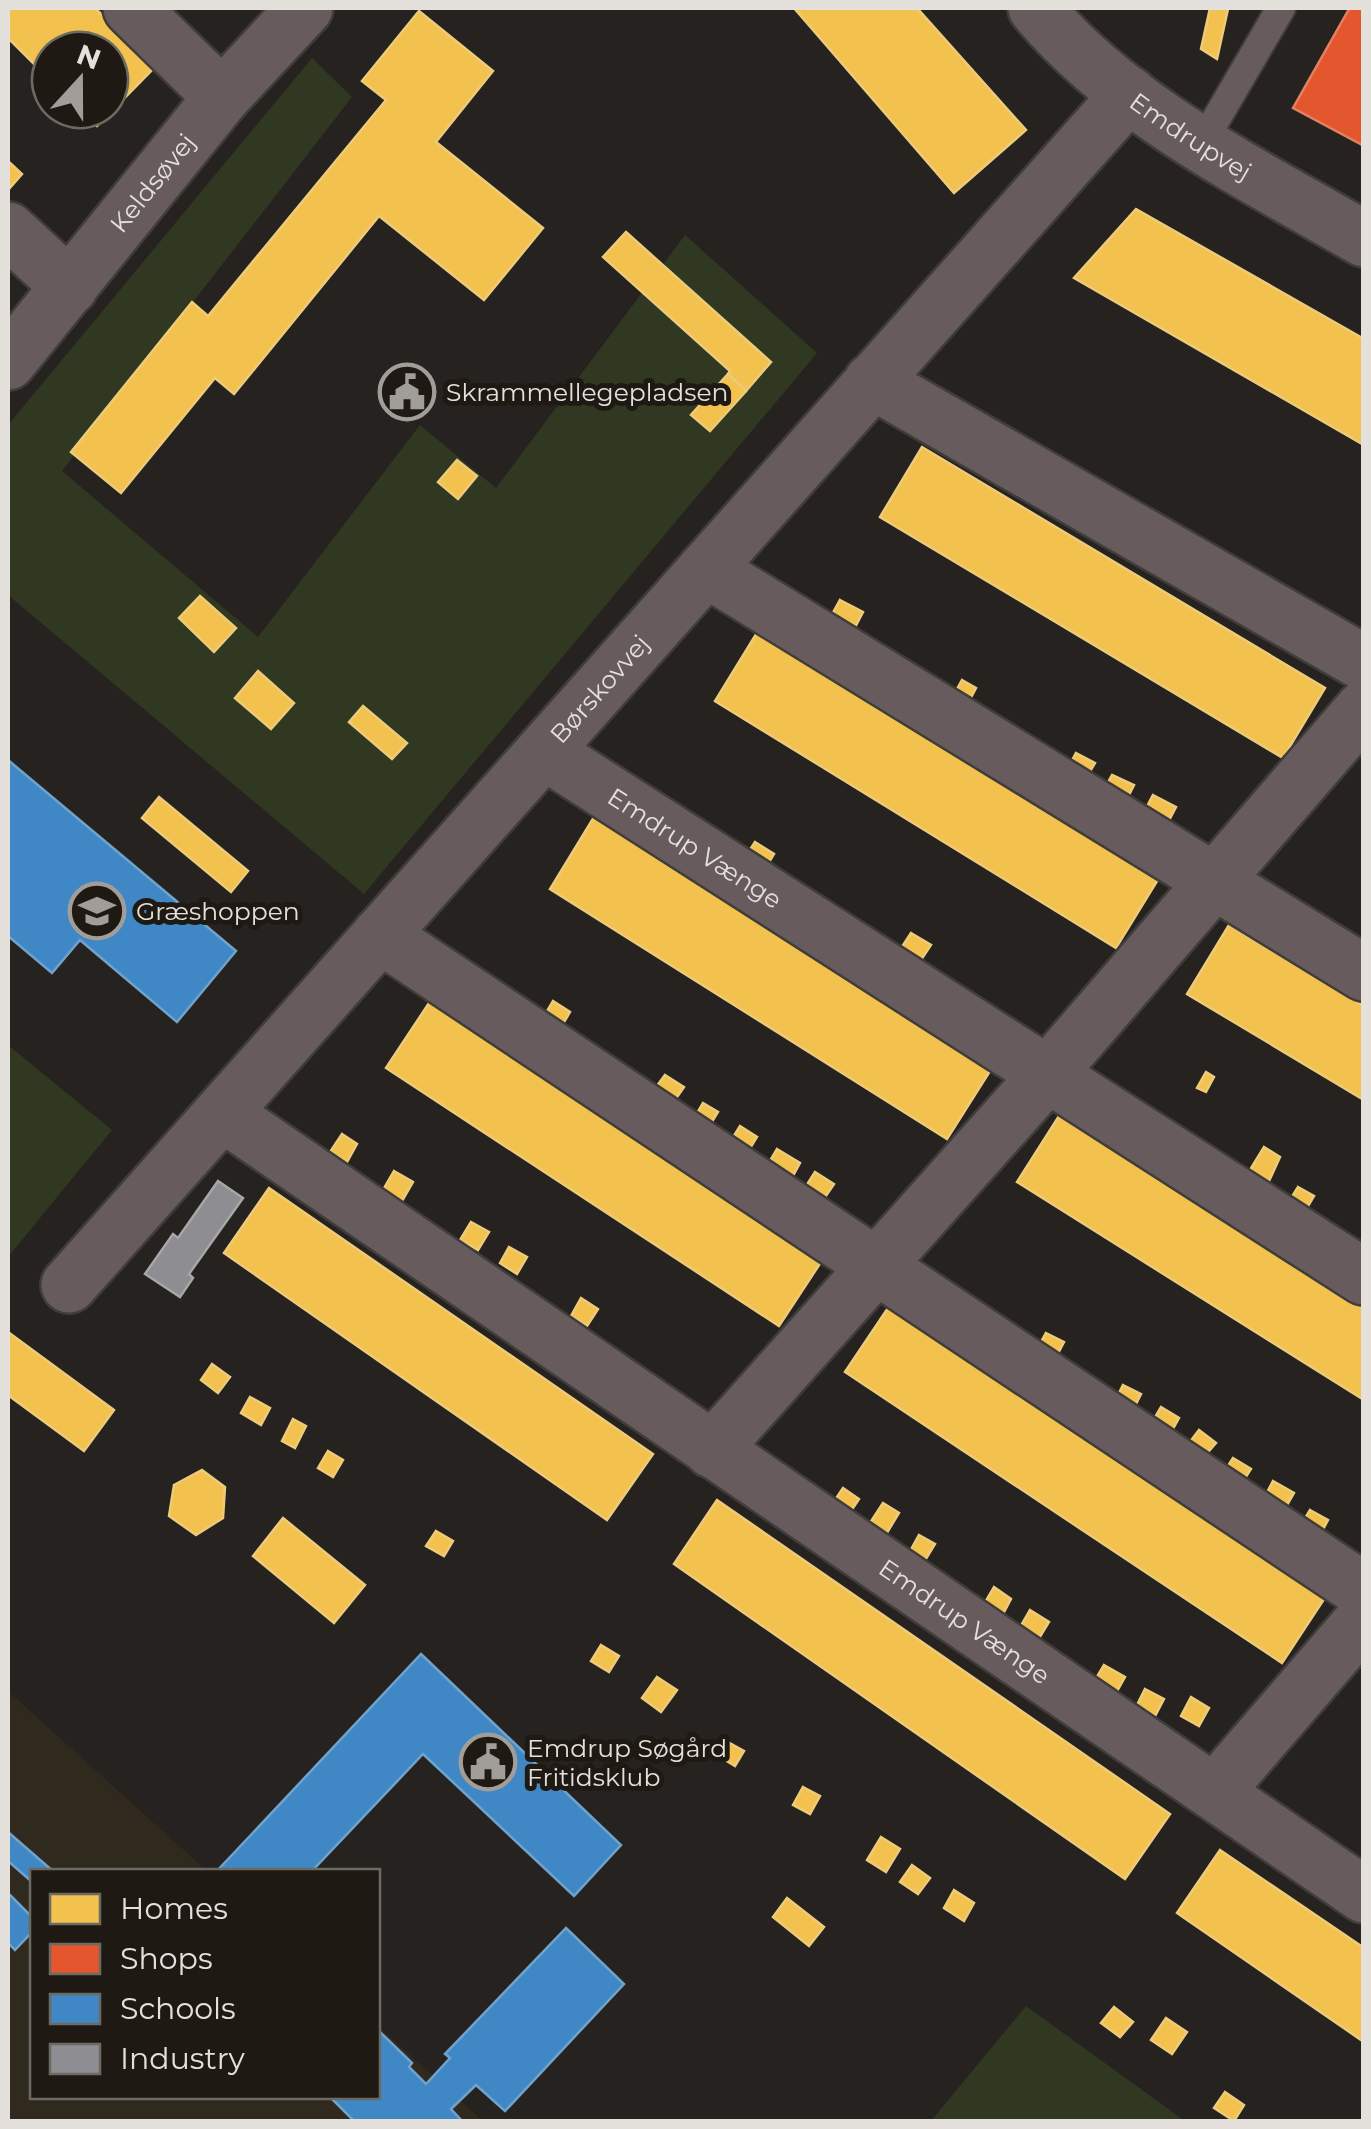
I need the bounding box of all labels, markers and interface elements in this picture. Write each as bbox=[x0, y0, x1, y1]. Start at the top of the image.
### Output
north arrow bbox=[30, 30, 130, 130]
text: N bbox=[72, 37, 106, 77]
street label: Emdrupvej bbox=[1124, 86, 1257, 187]
street label: Keldsøvej bbox=[104, 128, 201, 239]
public building icon: Skrammellegepladsen bbox=[377, 362, 437, 422]
place label: Skrammellegepladsen bbox=[446, 377, 728, 407]
street label: Børskovvej bbox=[543, 629, 656, 749]
street label: Emdrup Vænge bbox=[602, 781, 787, 915]
school or university icon: Græshoppen bbox=[67, 881, 127, 941]
place label: Græshoppen bbox=[136, 896, 300, 926]
street label: Emdrup Vænge bbox=[873, 1552, 1056, 1691]
public building icon: Emdrup Søgård Fritidsklub bbox=[458, 1732, 518, 1792]
place label: Emdrup Søgård Fritidsklub bbox=[527, 1733, 727, 1792]
legend bbox=[30, 1869, 380, 2099]
text: Homes bbox=[120, 1890, 228, 1927]
text: Shops bbox=[120, 1940, 213, 1977]
text: Schools bbox=[120, 1990, 236, 2027]
text: Industry bbox=[120, 2040, 245, 2077]

